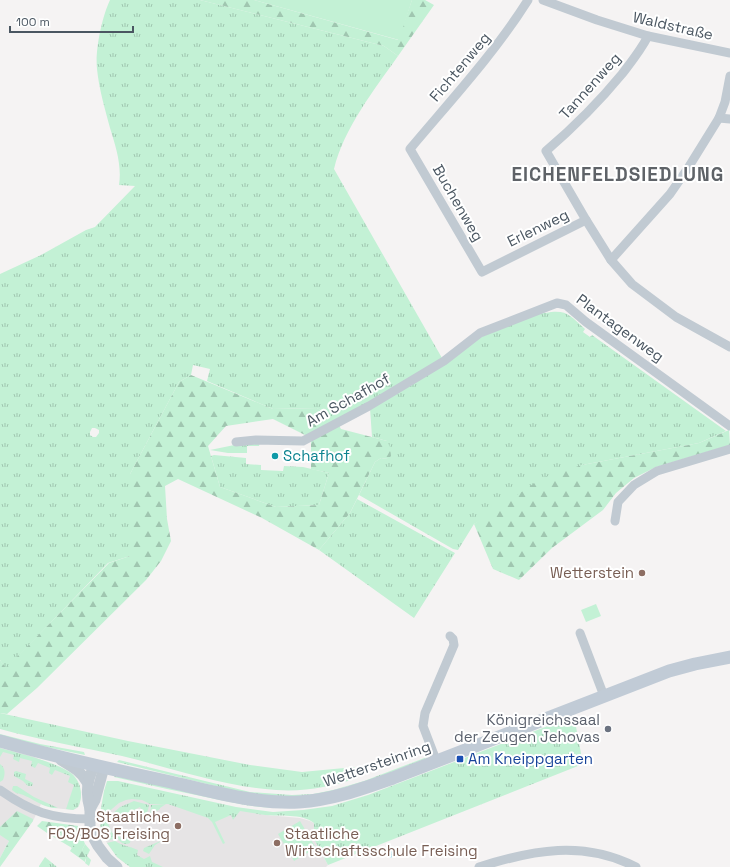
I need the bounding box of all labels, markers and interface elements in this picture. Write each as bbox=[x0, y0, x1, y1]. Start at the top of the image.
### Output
street label: Waldstraße bbox=[631, 7, 715, 44]
scale bar bbox=[10, 8, 133, 34]
text: 100 m bbox=[16, 14, 50, 30]
street label: Fichtenweg bbox=[425, 28, 494, 105]
street label: Tannenweg bbox=[555, 49, 624, 123]
street label: Buchenweg bbox=[429, 161, 488, 245]
district label: EICHENFELDSIEDLUNG bbox=[512, 162, 724, 187]
street label: Erlenweg bbox=[504, 205, 572, 251]
street label: Plantagenweg bbox=[573, 289, 668, 366]
street label: Am Schafhof bbox=[302, 368, 393, 430]
place label: Schafhof bbox=[283, 446, 350, 465]
marker: Schafhof bbox=[270, 451, 280, 461]
place label: Wetterstein bbox=[550, 563, 634, 582]
marker: Wetterstein bbox=[637, 568, 647, 578]
place label: Königreichssaal der Zeugen Jehovas bbox=[454, 710, 600, 746]
marker: Königreichssaal der Zeugen Jehovas bbox=[603, 724, 613, 734]
street label: Wettersteinring bbox=[321, 736, 433, 791]
place label: Am Kneippgarten bbox=[468, 749, 593, 768]
marker: Am Kneippgarten bbox=[455, 754, 465, 764]
place label: Staatliche FOS/BOS Freising bbox=[48, 807, 170, 843]
marker: Staatliche FOS/BOS Freising bbox=[173, 821, 183, 831]
place label: Staatliche Wirtschaftsschule Freising bbox=[285, 824, 478, 860]
marker: Staatliche Wirtschaftsschule Freising bbox=[272, 838, 282, 848]

